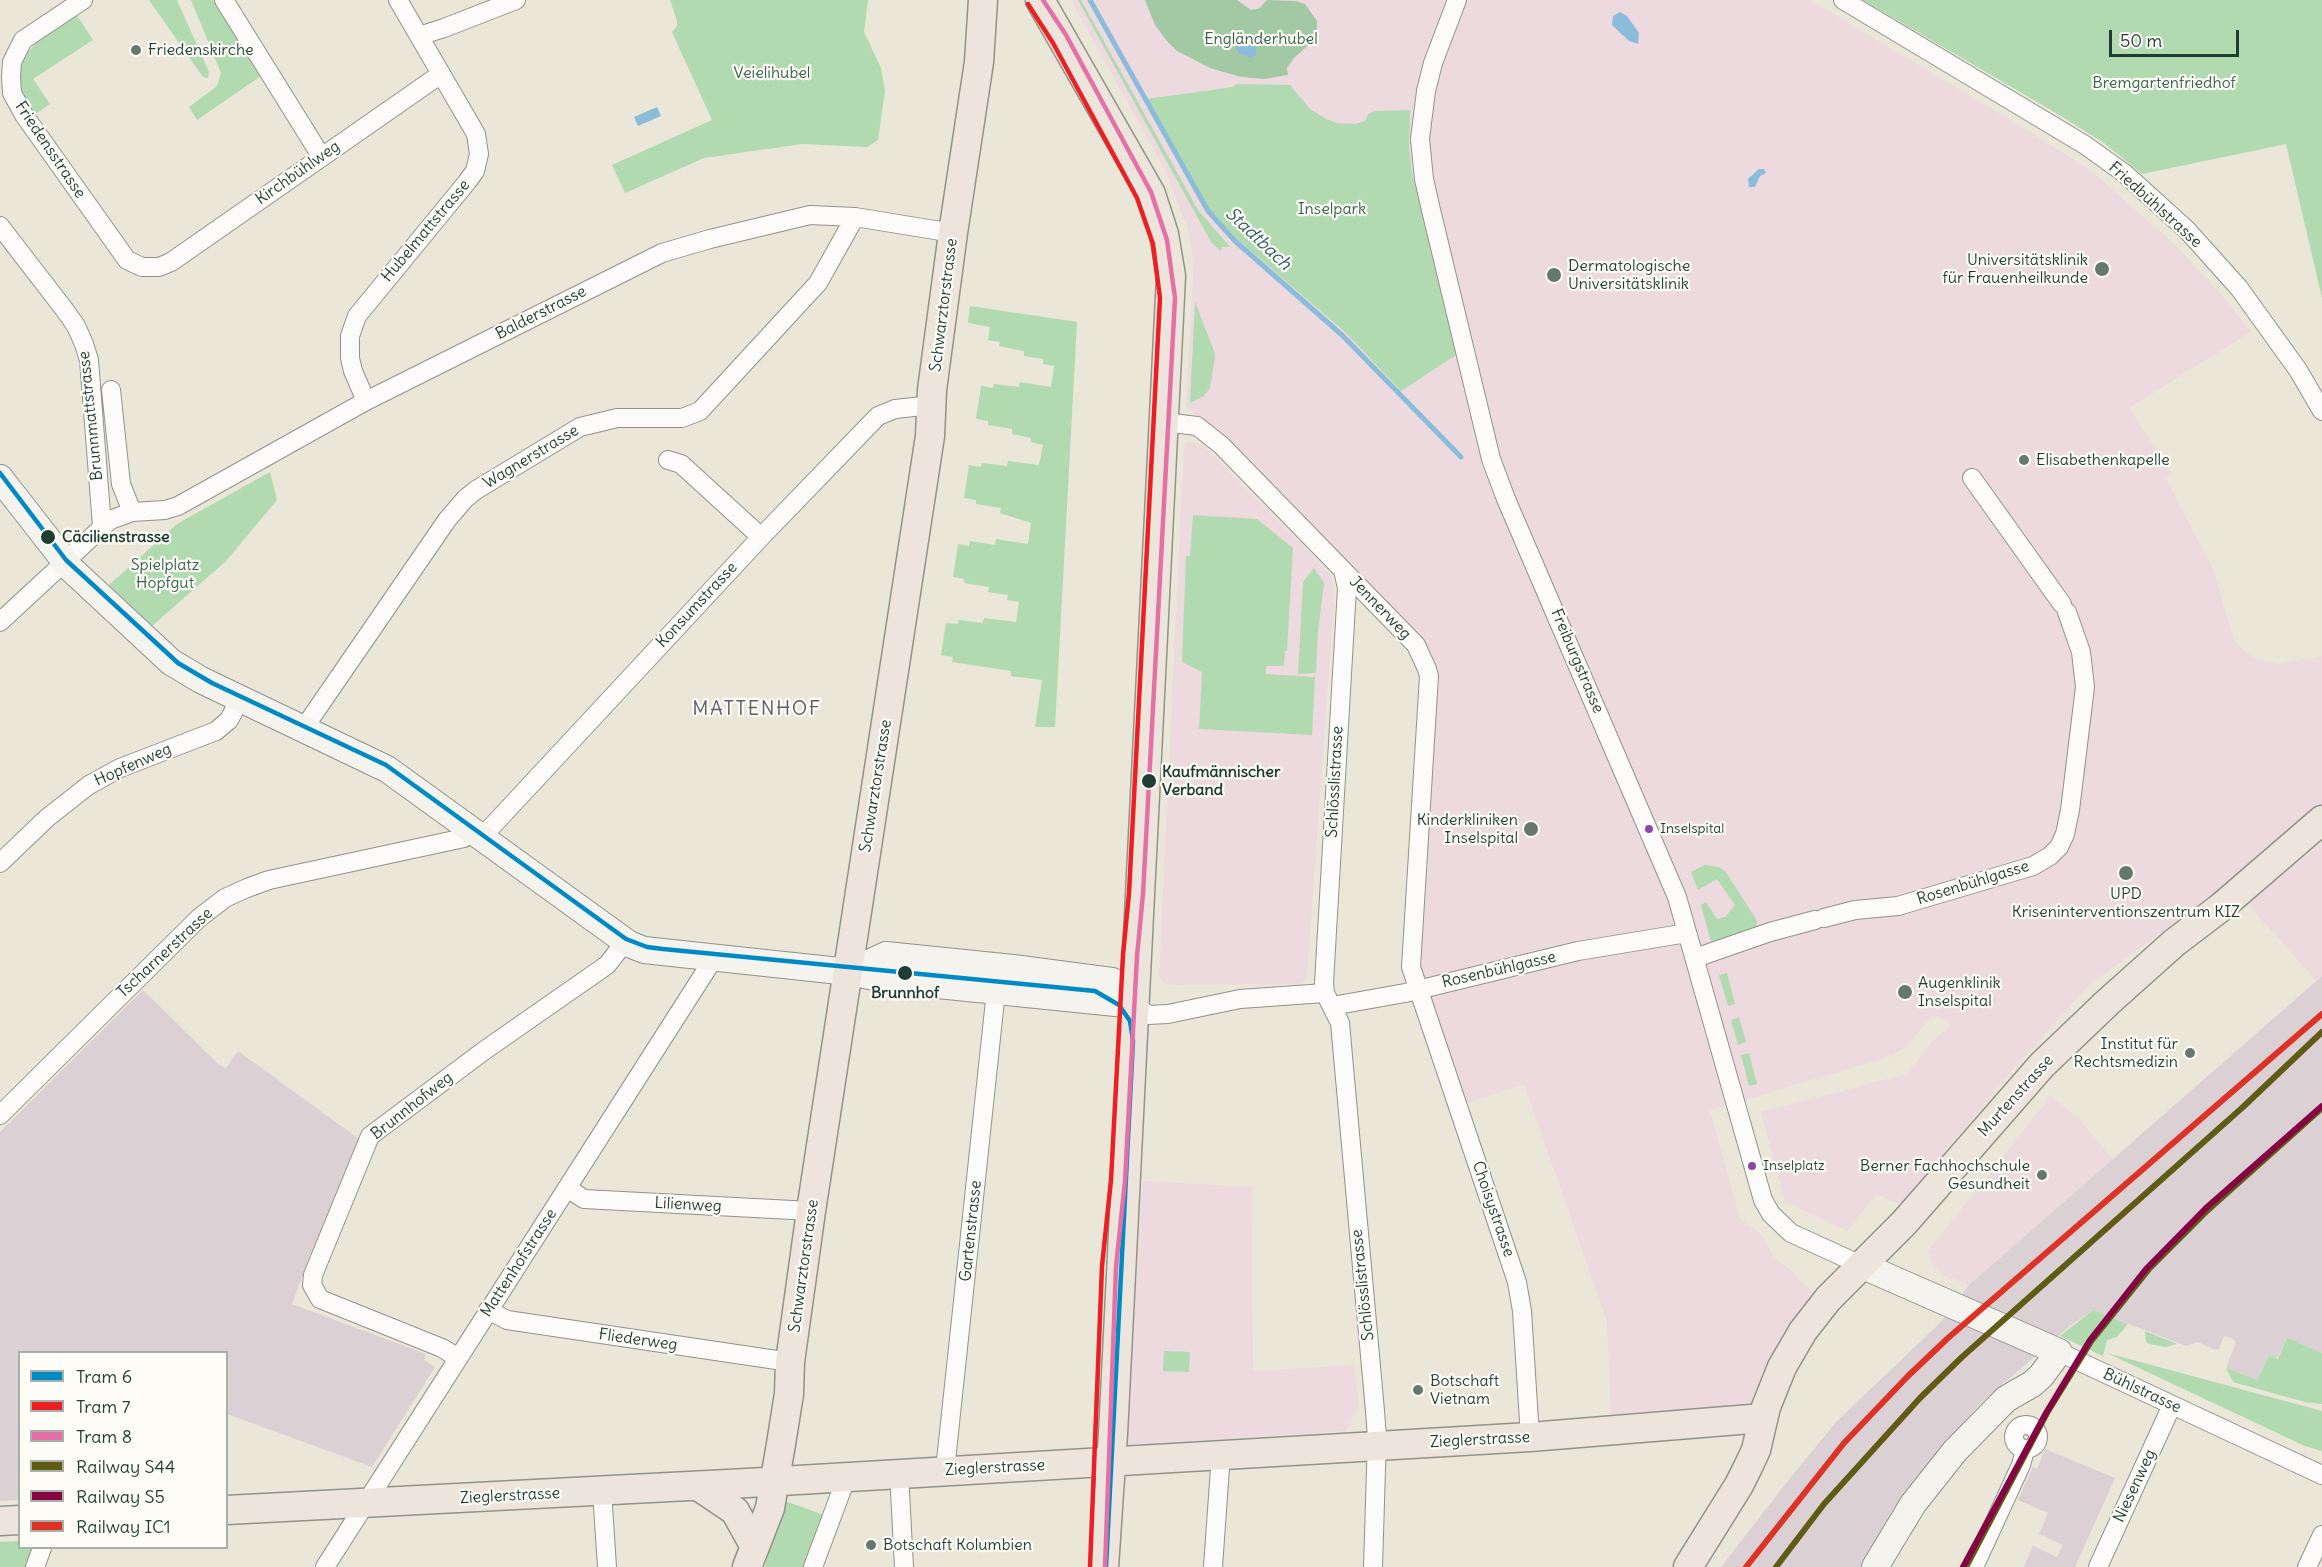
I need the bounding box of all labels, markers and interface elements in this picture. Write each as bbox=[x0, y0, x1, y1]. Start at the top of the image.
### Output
scale bar bbox=[2112, 18, 2242, 56]
park label: Engländerhubel bbox=[1204, 29, 1318, 49]
text: 50 m bbox=[2120, 29, 2162, 52]
place label: Friedenskirche bbox=[148, 40, 254, 60]
marker: Friedenskirche bbox=[129, 43, 143, 57]
park label: Veielihubel bbox=[734, 63, 810, 83]
park label: Bremgartenfriedhof bbox=[2092, 73, 2236, 93]
street label: Friedensstrasse bbox=[10, 98, 90, 202]
street label: Kirchbühlweg bbox=[252, 137, 344, 209]
street label: Friedbühlstrasse bbox=[2104, 158, 2206, 252]
street label: Hubelmattstrasse bbox=[378, 176, 474, 286]
park label: Inselpark bbox=[1298, 199, 1366, 219]
water label: Stadtbach bbox=[1221, 203, 1295, 275]
street label: Schwarztorstrasse bbox=[926, 237, 962, 373]
place label: Universitätsklinik für Frauenheilkunde bbox=[1942, 250, 2088, 288]
place label: Dermatologische Universitätsklinik bbox=[1568, 256, 1690, 294]
marker: Universitätsklinik für Frauenheilkunde bbox=[2093, 260, 2111, 278]
marker: Dermatologische Universitätsklinik bbox=[1545, 266, 1563, 284]
street label: Balderstrasse bbox=[493, 282, 589, 344]
street label: Brunnmattstrasse bbox=[75, 350, 107, 482]
street label: Wagnerstrasse bbox=[480, 421, 582, 493]
place label: Elisabethenkapelle bbox=[2036, 450, 2170, 470]
marker: Elisabethenkapelle bbox=[2017, 453, 2031, 467]
place label: Cäcilienstrasse bbox=[62, 527, 170, 547]
marker: Cäcilienstrasse bbox=[39, 528, 57, 546]
park label: Spielplatz Hopfgut bbox=[131, 555, 199, 593]
street label: Konsumstrasse bbox=[652, 558, 742, 652]
street label: Jennerweg bbox=[1345, 572, 1415, 644]
street label: Freiburgstrasse bbox=[1546, 606, 1608, 716]
district label: MATTENHOF bbox=[692, 697, 822, 721]
street label: Schwarztorstrasse bbox=[856, 718, 896, 854]
street label: Schlösslistrasse bbox=[1322, 726, 1348, 838]
street label: Hopfenweg bbox=[92, 740, 174, 790]
place label: Kaufmännischer Verband bbox=[1162, 762, 1280, 800]
marker: Kaufmännischer Verband bbox=[1140, 772, 1158, 790]
place label: Kinderkliniken Inselspital bbox=[1417, 810, 1518, 848]
marker: Kinderkliniken Inselspital bbox=[1522, 820, 1540, 838]
place label: Inselspital bbox=[1660, 821, 1724, 837]
marker: Inselspital bbox=[1643, 823, 1655, 835]
street label: Rosenbühlgasse bbox=[1915, 857, 2031, 909]
marker: UPD Kriseninterventionszentrum KIZ bbox=[2117, 864, 2135, 882]
place label: UPD Kriseninterventionszentrum KIZ bbox=[2012, 884, 2240, 922]
street label: Tscharnerstrasse bbox=[113, 904, 217, 1002]
street label: Rosenbühlgasse bbox=[1440, 948, 1558, 992]
marker: Brunnhof bbox=[896, 964, 914, 982]
place label: Augenklinik Inselspital bbox=[1918, 973, 2001, 1011]
place label: Brunnhof bbox=[871, 983, 939, 1003]
marker: Augenklinik Inselspital bbox=[1896, 983, 1914, 1001]
place label: Institut für Rechtsmedizin bbox=[2073, 1034, 2178, 1072]
marker: Institut für Rechtsmedizin bbox=[2183, 1046, 2197, 1060]
street label: Murtenstrasse bbox=[1974, 1051, 2058, 1141]
street label: Brunnhofweg bbox=[367, 1068, 457, 1144]
place label: Berner Fachhochschule Gesundheit bbox=[1860, 1156, 2030, 1194]
place label: Inselplatz bbox=[1763, 1158, 1825, 1174]
street label: Choisystrasse bbox=[1468, 1159, 1518, 1259]
marker: Inselplatz bbox=[1746, 1160, 1758, 1172]
marker: Berner Fachhochschule Gesundheit bbox=[2035, 1168, 2049, 1182]
street label: Gartenstrasse bbox=[956, 1179, 986, 1283]
street label: Lilienweg bbox=[654, 1194, 722, 1216]
street label: Schwarztorstrasse bbox=[785, 1198, 823, 1334]
street label: Mattenhofstrasse bbox=[477, 1205, 561, 1321]
street label: Schlösslistrasse bbox=[1348, 1228, 1378, 1342]
street label: Fliederweg bbox=[597, 1325, 679, 1355]
legend bbox=[18, 1351, 228, 1549]
text: Tram 6 bbox=[76, 1365, 132, 1388]
street label: Bühlstrasse bbox=[2100, 1365, 2184, 1417]
place label: Botschaft Vietnam bbox=[1430, 1371, 1499, 1409]
marker: Botschaft Vietnam bbox=[1411, 1383, 1425, 1397]
text: Tram 7 bbox=[76, 1395, 131, 1418]
text: Tram 8 bbox=[76, 1425, 132, 1448]
street label: Zieglerstrasse bbox=[1429, 1428, 1531, 1452]
street label: Niesenweg bbox=[2110, 1446, 2160, 1526]
text: Railway S44 bbox=[76, 1455, 175, 1478]
street label: Zieglerstrasse bbox=[944, 1456, 1046, 1480]
street label: Zieglerstrasse bbox=[459, 1484, 561, 1508]
text: Railway S5 bbox=[76, 1485, 165, 1508]
text: Railway IC1 bbox=[76, 1515, 171, 1538]
place label: Botschaft Kolumbien bbox=[883, 1535, 1032, 1555]
marker: Botschaft Kolumbien bbox=[864, 1538, 878, 1552]

